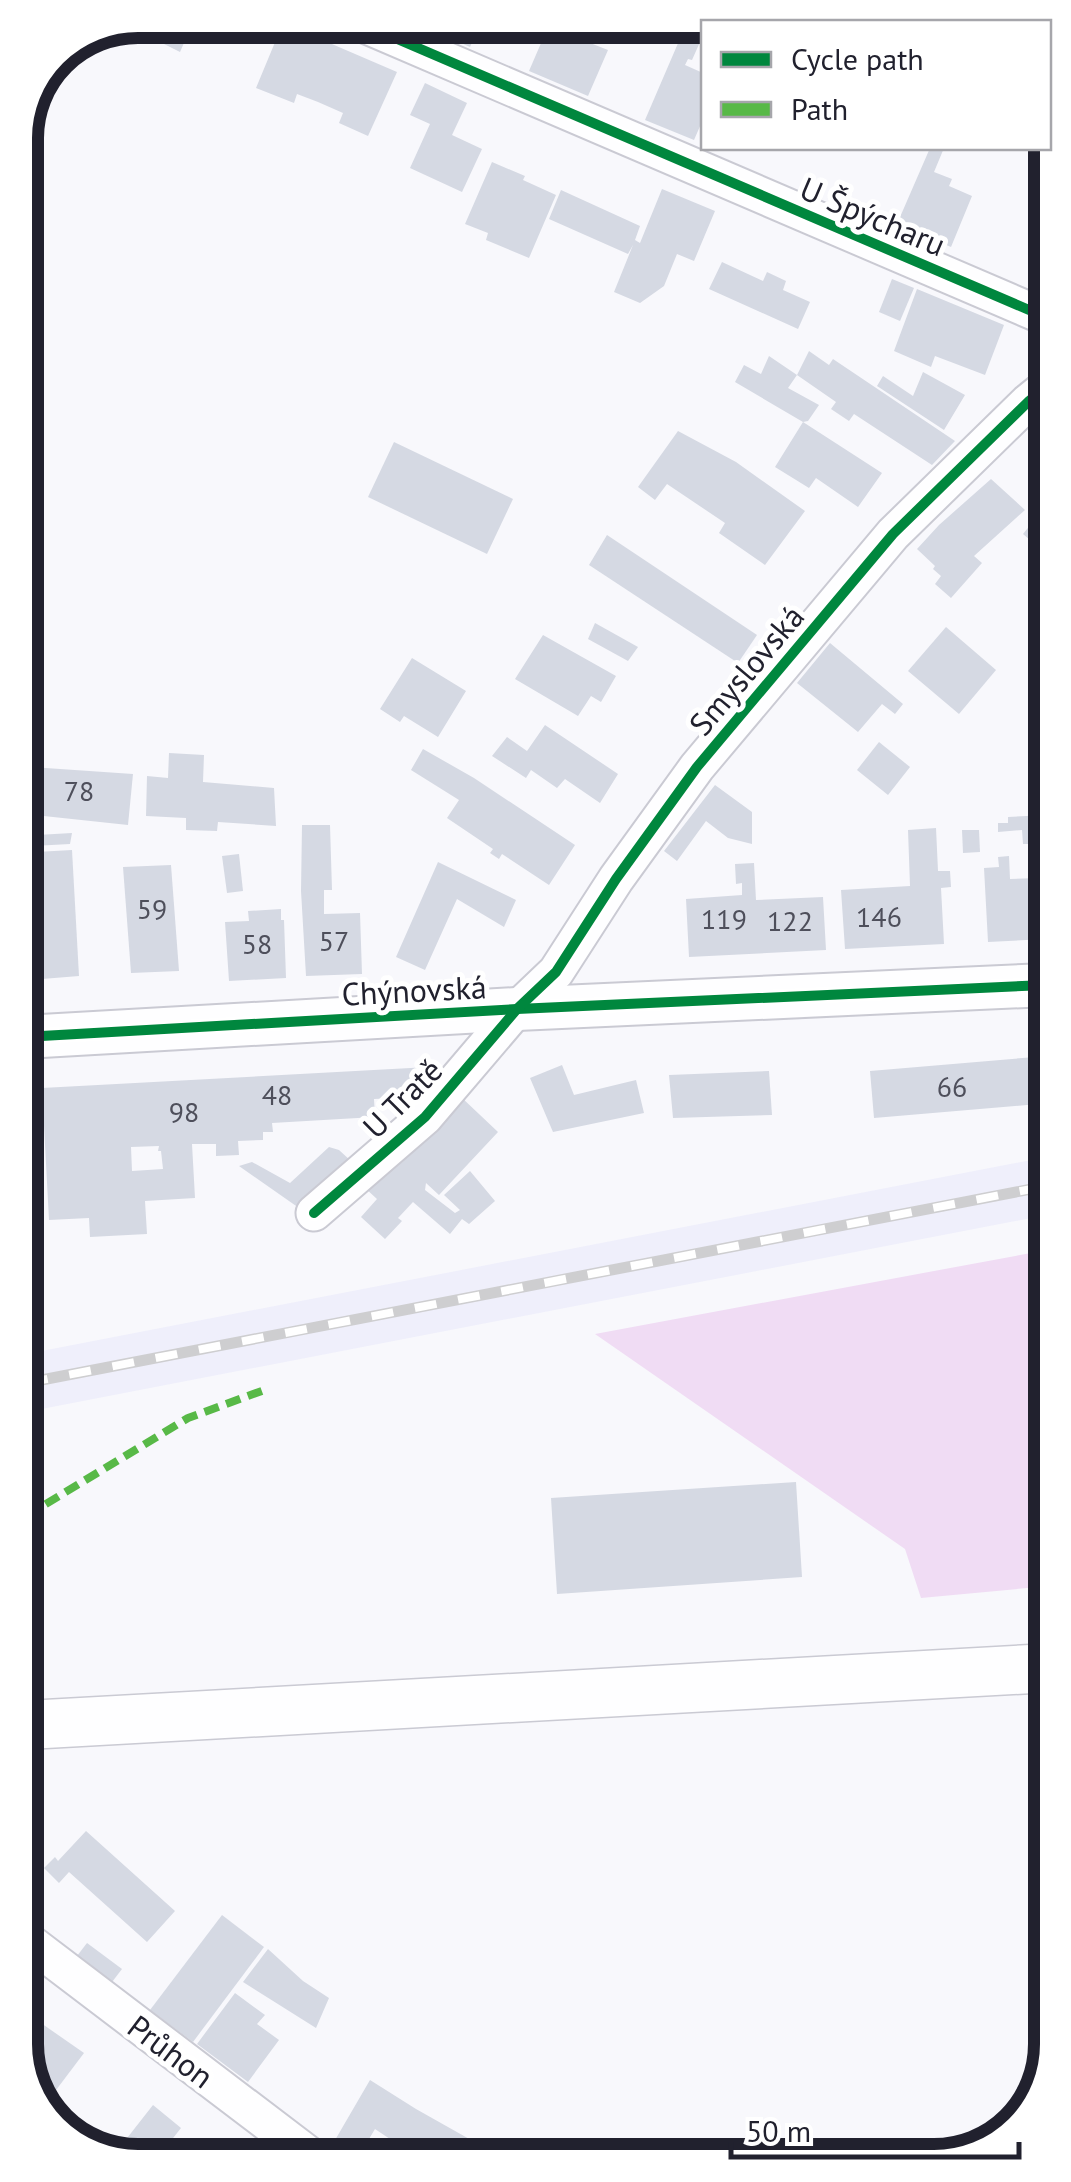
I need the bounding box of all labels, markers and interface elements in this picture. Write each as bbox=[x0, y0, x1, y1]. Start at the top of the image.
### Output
legend bbox=[701, 20, 1051, 150]
text: Cycle path bbox=[791, 39, 924, 78]
text: Path bbox=[791, 89, 848, 128]
street label: U Špýcharu bbox=[794, 167, 952, 265]
street label: Smyslovská bbox=[679, 596, 813, 744]
house number: 78 bbox=[64, 772, 94, 809]
house number: 59 bbox=[137, 890, 167, 927]
house number: 146 bbox=[856, 898, 902, 935]
house number: 119 bbox=[701, 900, 747, 937]
house number: 122 bbox=[767, 902, 813, 939]
house number: 57 bbox=[319, 922, 349, 959]
house number: 58 bbox=[242, 925, 272, 962]
street label: Chýnovská bbox=[340, 965, 488, 1015]
street label: U Tratě bbox=[353, 1049, 451, 1147]
house number: 66 bbox=[937, 1068, 967, 1105]
house number: 48 bbox=[262, 1076, 292, 1113]
house number: 98 bbox=[169, 1093, 199, 1130]
street label: Průhon bbox=[120, 2005, 222, 2097]
scale bar bbox=[731, 2097, 1018, 2159]
text: 50 m bbox=[746, 2111, 811, 2150]

